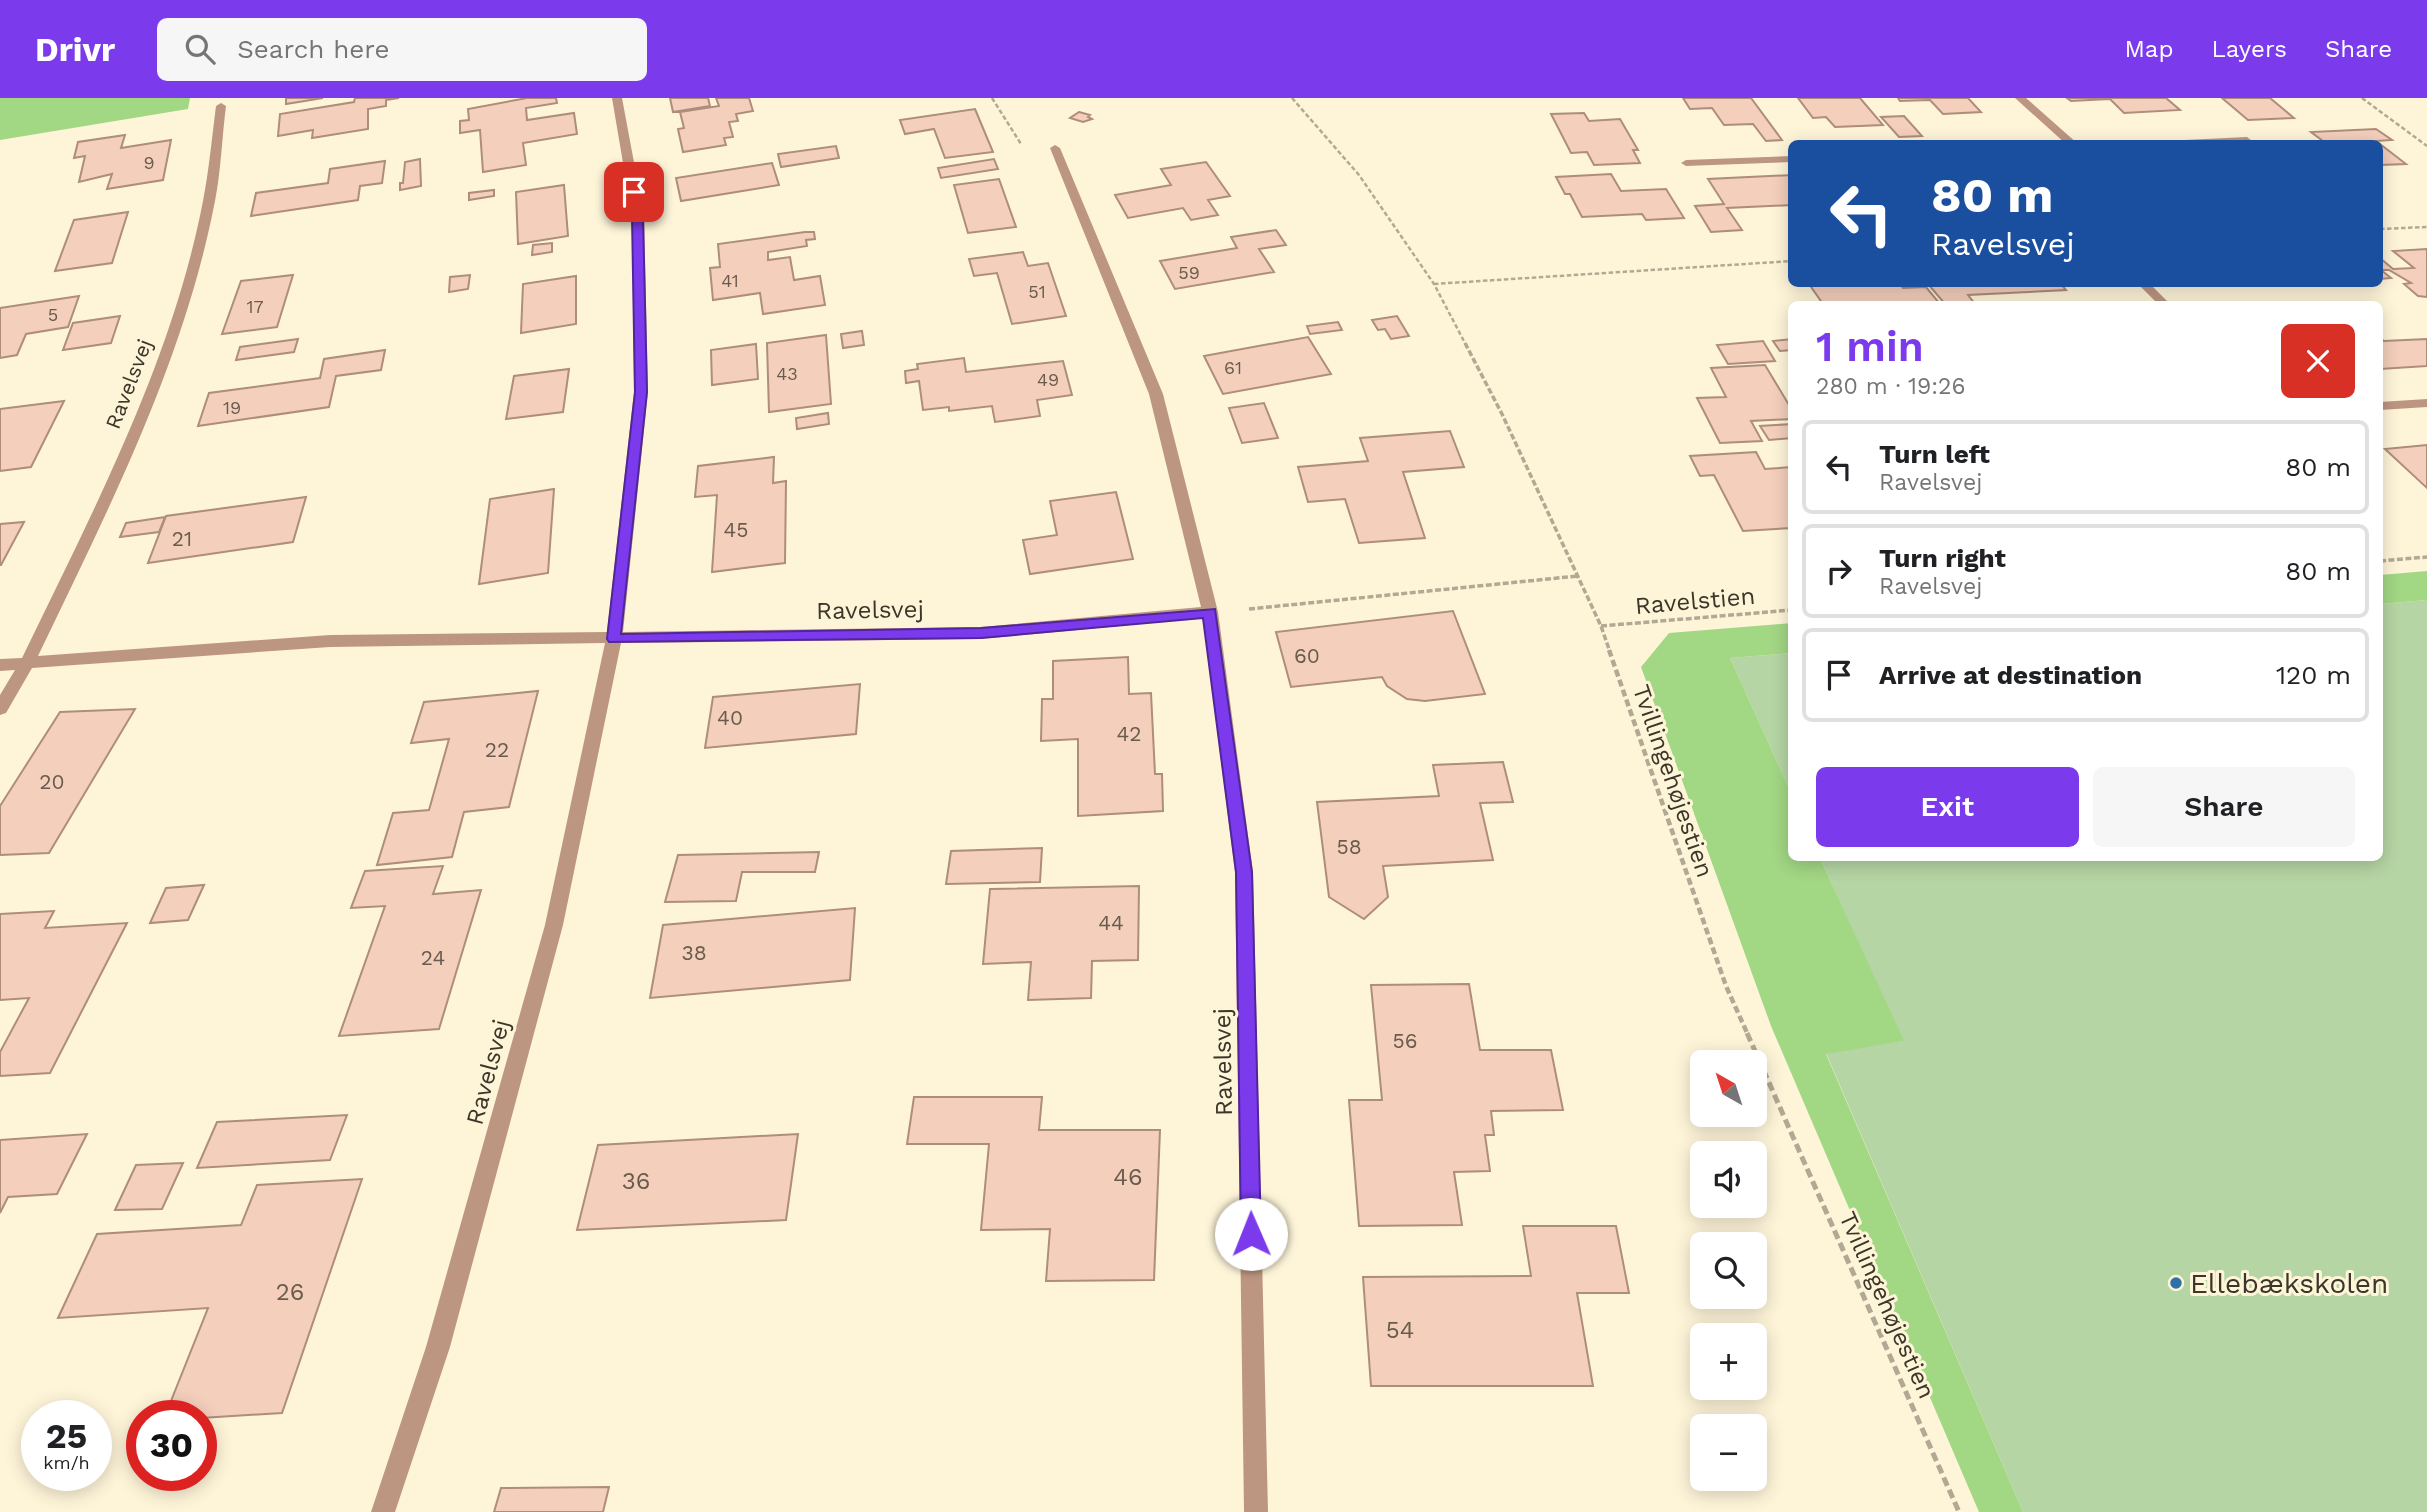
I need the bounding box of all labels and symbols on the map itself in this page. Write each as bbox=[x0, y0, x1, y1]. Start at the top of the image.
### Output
house number: 9 bbox=[143, 152, 155, 173]
pin bbox=[604, 162, 664, 222]
house number: 59 bbox=[1178, 262, 1200, 283]
house number: 41 bbox=[721, 270, 739, 291]
house number: 51 bbox=[1028, 281, 1046, 302]
house number: 17 bbox=[246, 296, 264, 317]
house number: 5 bbox=[48, 304, 58, 325]
street label: Ravelsvej bbox=[100, 335, 157, 432]
house number: 61 bbox=[1224, 357, 1242, 378]
house number: 43 bbox=[776, 363, 798, 384]
house number: 49 bbox=[1037, 369, 1059, 390]
house number: 19 bbox=[223, 397, 241, 418]
house number: 45 bbox=[723, 517, 749, 542]
house number: 21 bbox=[172, 526, 192, 551]
street label: Ravelstien bbox=[1634, 582, 1756, 620]
street label: Ravelsvej bbox=[816, 595, 924, 625]
house number: 60 bbox=[1294, 643, 1320, 668]
street label: Tvillingehøjestien bbox=[1627, 681, 1719, 881]
house number: 40 bbox=[717, 705, 743, 730]
house number: 42 bbox=[1116, 721, 1142, 746]
house number: 22 bbox=[485, 737, 509, 762]
house number: 20 bbox=[39, 769, 65, 794]
house number: 58 bbox=[1336, 834, 1362, 859]
house number: 44 bbox=[1098, 910, 1124, 935]
house number: 38 bbox=[681, 940, 707, 965]
house number: 24 bbox=[421, 945, 445, 970]
street label: Ravelsvej bbox=[1208, 1008, 1238, 1116]
street label: Ravelsvej bbox=[461, 1016, 515, 1128]
house number: 56 bbox=[1393, 1028, 1418, 1053]
north arrow bbox=[1690, 1050, 1768, 1127]
house number: 46 bbox=[1113, 1163, 1143, 1191]
house number: 36 bbox=[622, 1167, 650, 1195]
position arrow bbox=[1214, 1197, 1288, 1271]
street label: Tvillingehøjestien bbox=[1833, 1207, 1941, 1403]
place label: Ellebækskolen bbox=[2190, 1267, 2388, 1300]
marker: Ellebækskolen bbox=[2168, 1275, 2184, 1291]
house number: 26 bbox=[276, 1278, 304, 1306]
house number: 54 bbox=[1386, 1316, 1414, 1344]
speed limit sign: 30 bbox=[126, 1400, 217, 1491]

